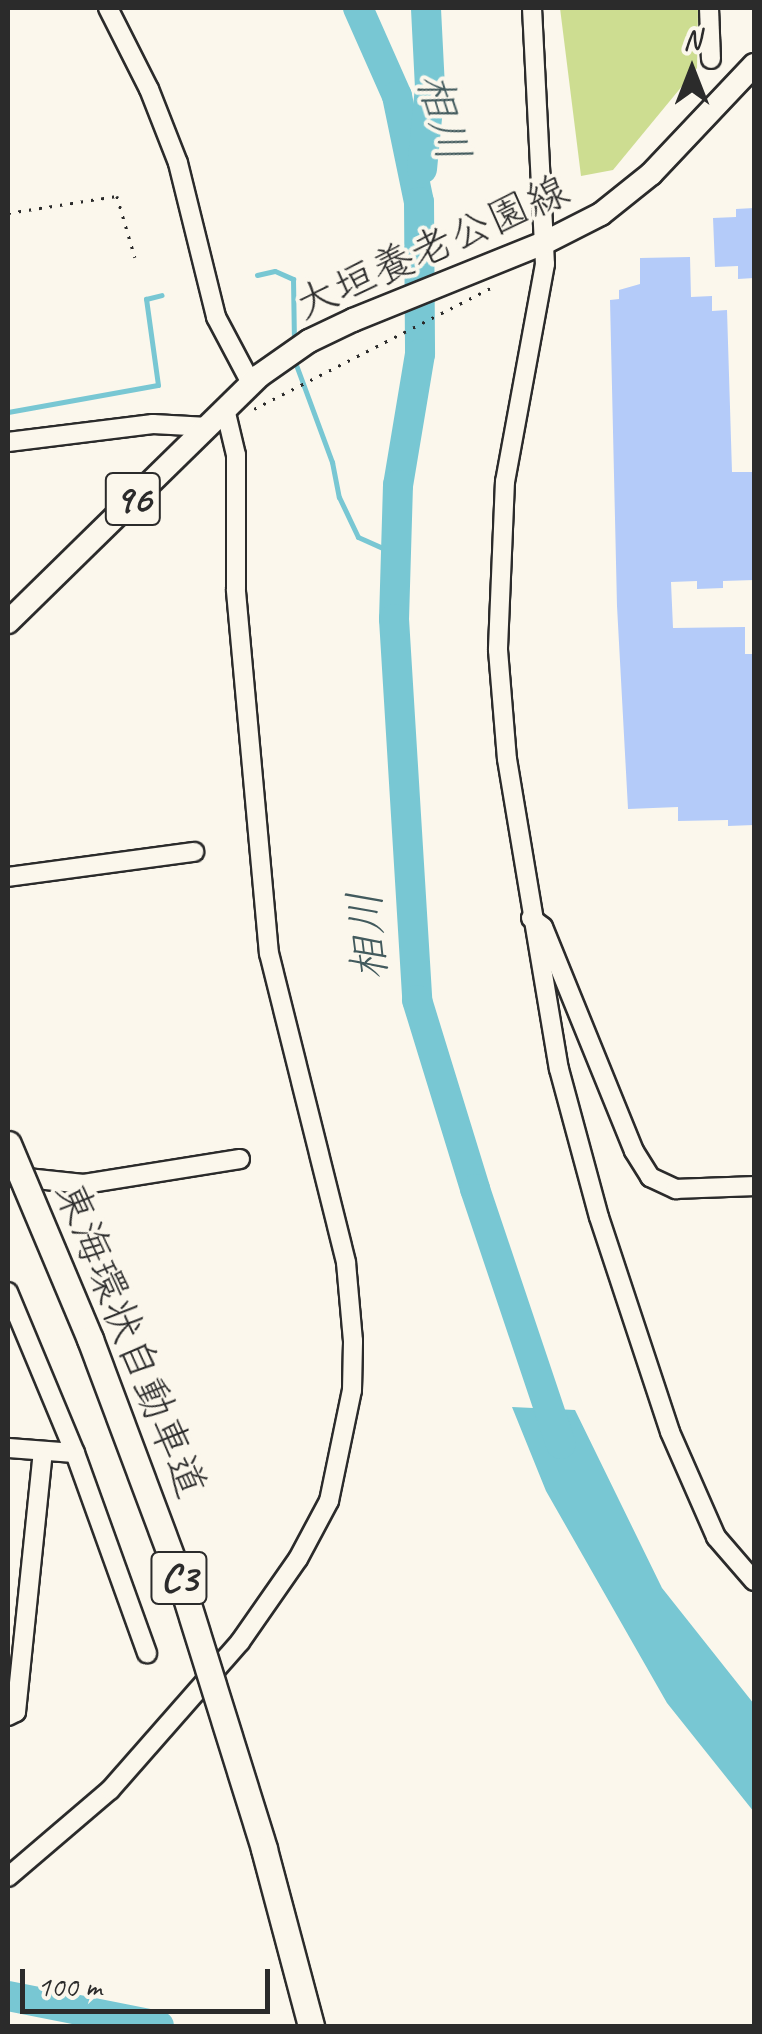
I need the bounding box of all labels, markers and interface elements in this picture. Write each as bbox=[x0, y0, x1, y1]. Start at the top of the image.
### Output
north arrow bbox=[642, 20, 742, 120]
text: N bbox=[683, 22, 701, 57]
water label: 相川 bbox=[405, 67, 481, 167]
street label: 大垣養老公園線 bbox=[287, 165, 577, 331]
road number: 96 bbox=[103, 464, 163, 534]
water label: 相川 bbox=[338, 889, 398, 983]
street label: 東海環状自動車道 bbox=[44, 1175, 216, 1505]
road number: C3 bbox=[149, 1543, 209, 1613]
scale bar bbox=[25, 1949, 275, 2011]
text: 100 m bbox=[37, 1967, 102, 2005]

